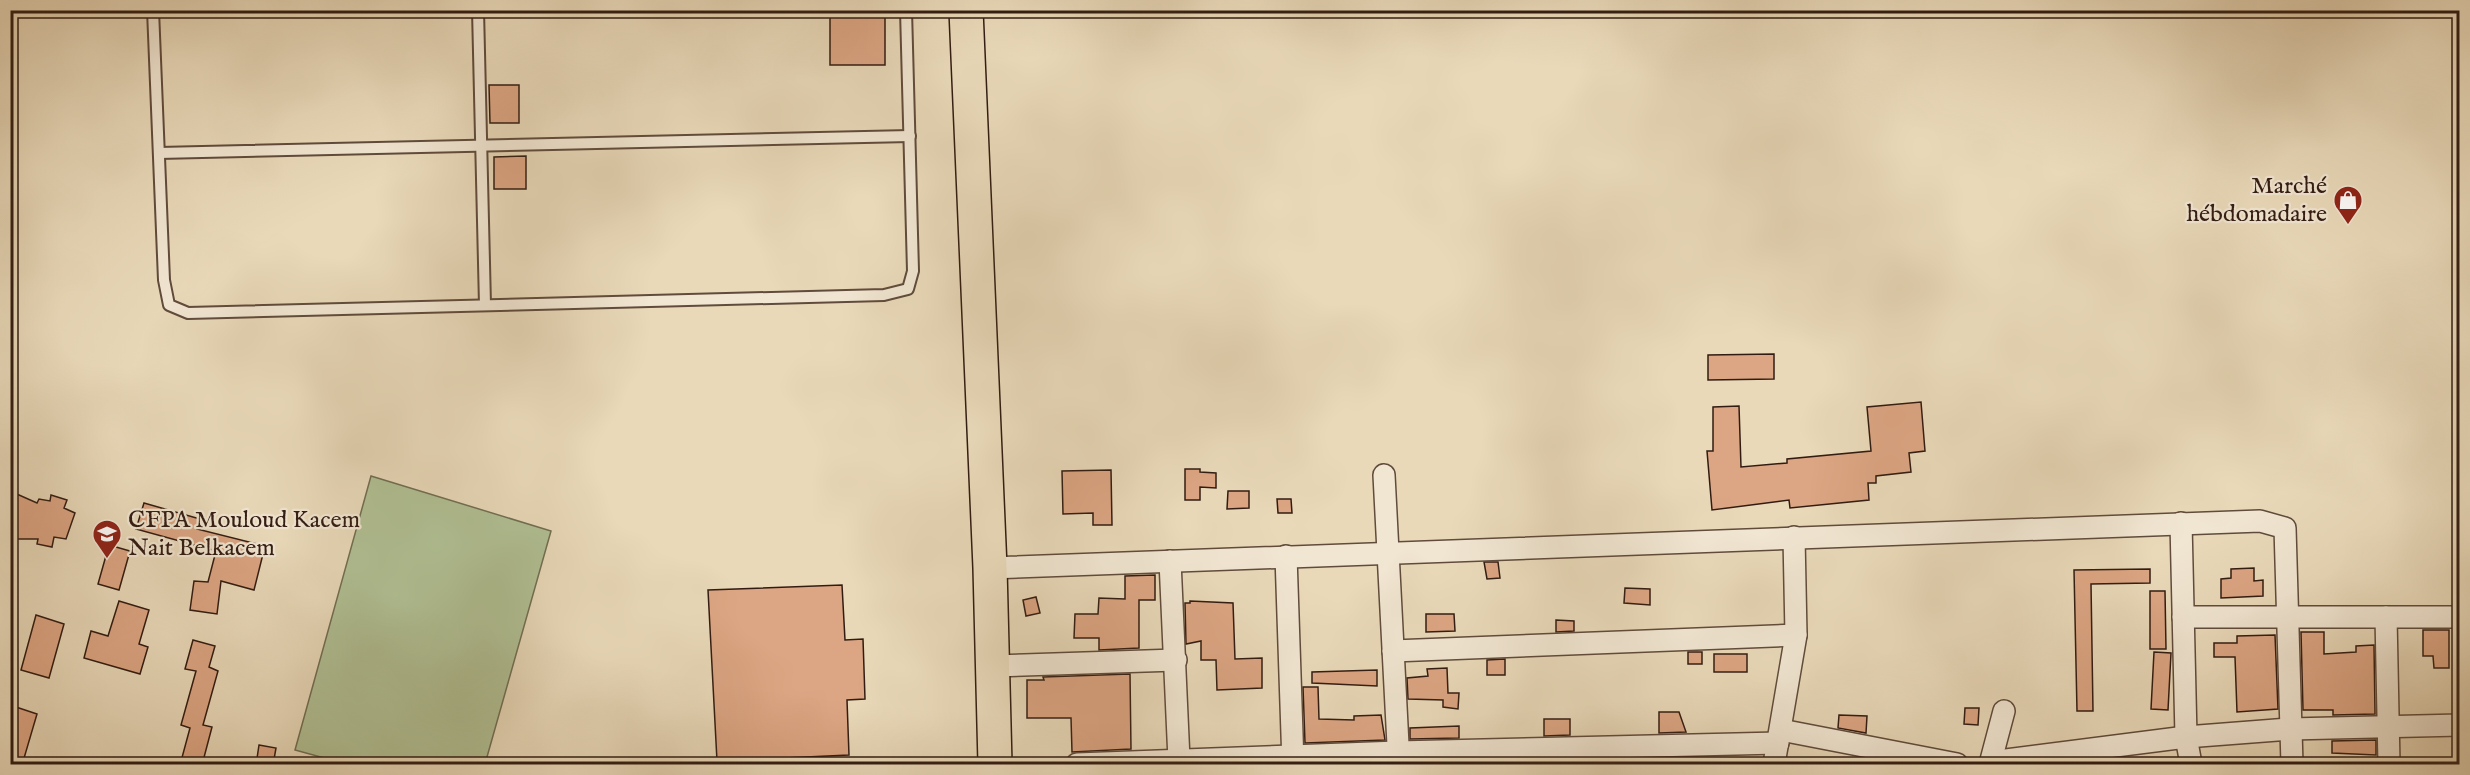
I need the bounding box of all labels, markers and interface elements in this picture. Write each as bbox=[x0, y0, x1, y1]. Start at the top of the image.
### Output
place label: Marché hébdomadaire bbox=[2186, 171, 2327, 230]
shop icon: Marché hébdomadaire bbox=[2332, 184, 2364, 226]
place label: CFPA Mouloud Kacem Nait Belkacem bbox=[128, 505, 360, 564]
school or university icon: CFPA Mouloud Kacem Nait Belkacem bbox=[91, 518, 123, 560]

